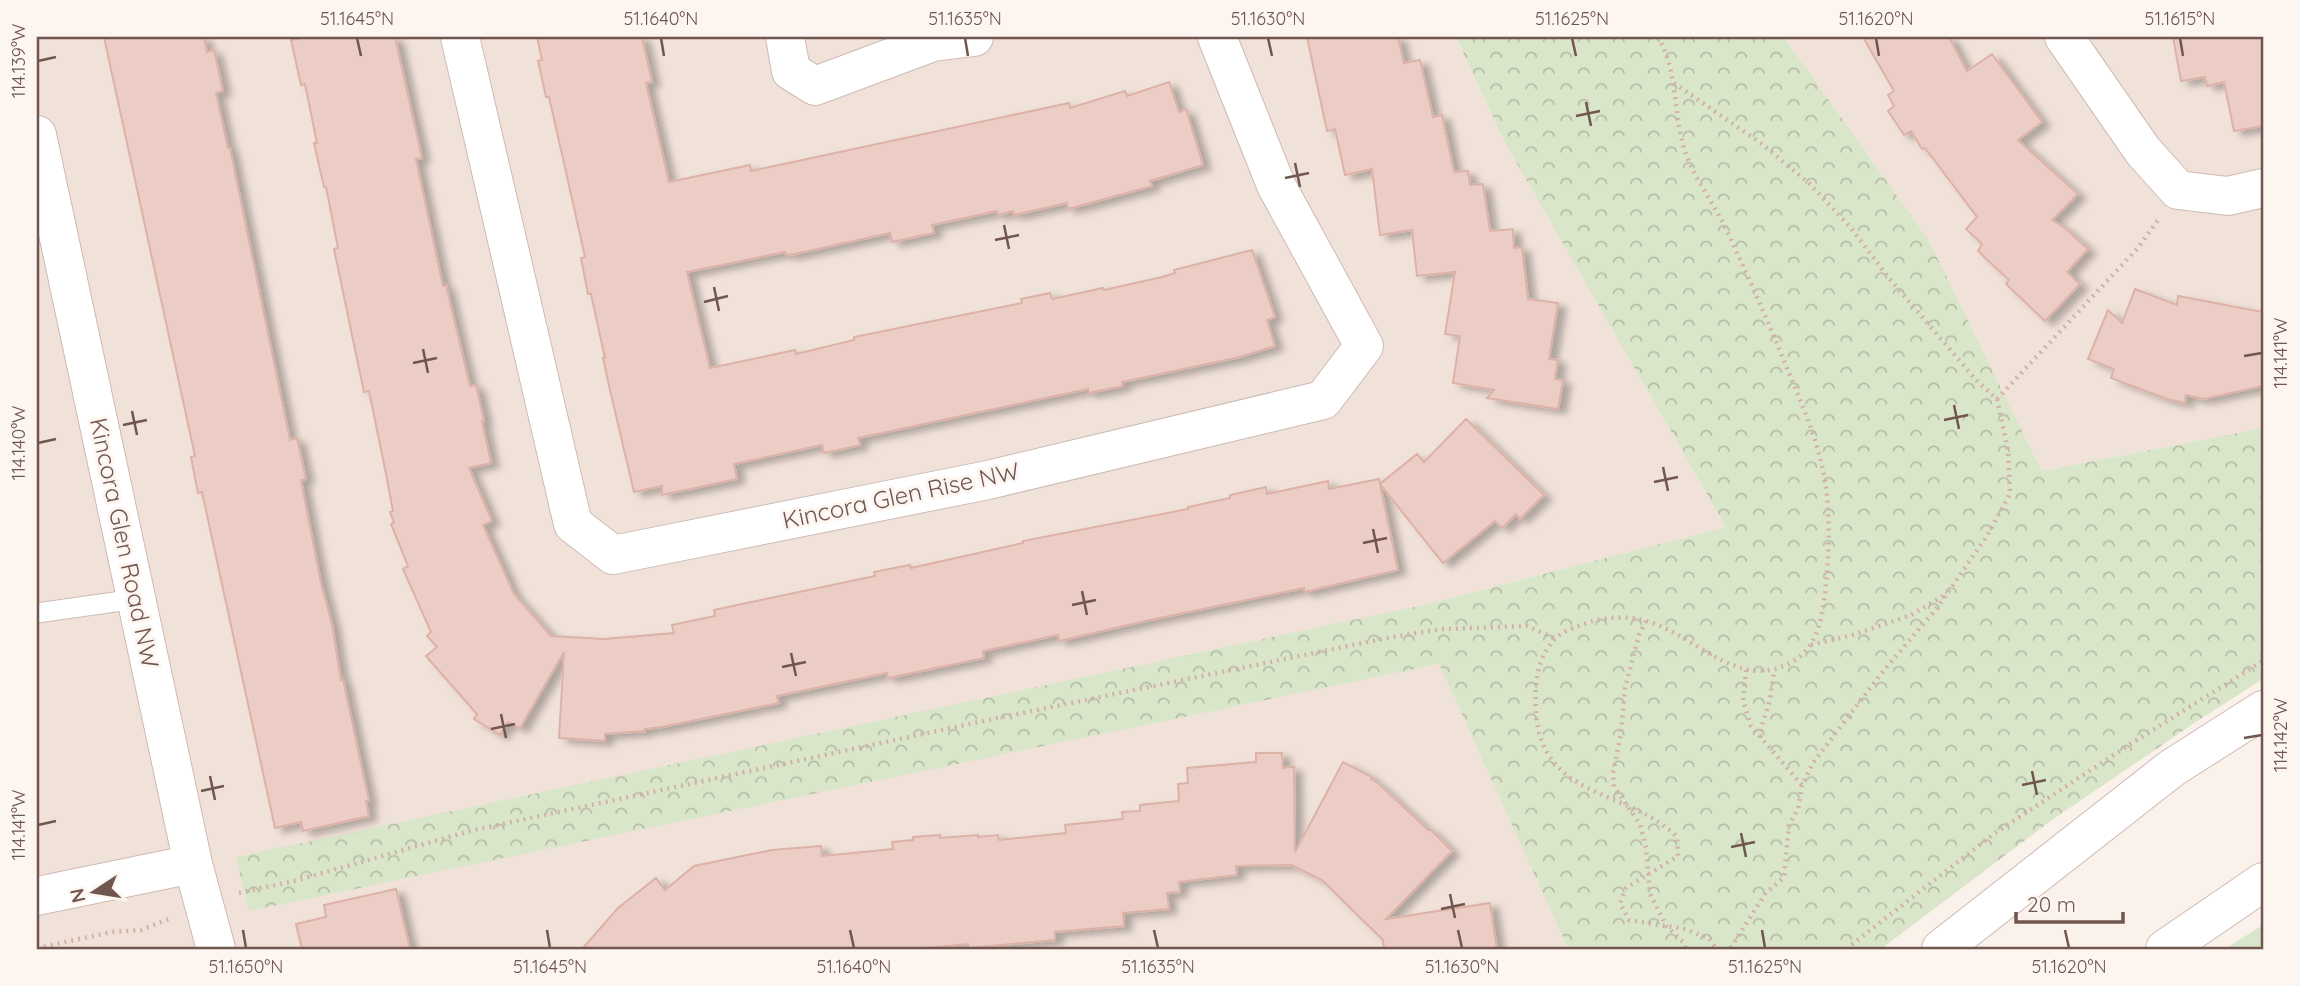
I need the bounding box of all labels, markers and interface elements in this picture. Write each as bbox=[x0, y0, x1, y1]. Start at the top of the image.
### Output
text: 51.1645°N bbox=[320, 7, 394, 30]
text: 51.1640°N bbox=[624, 7, 698, 30]
text: 51.1635°N bbox=[928, 7, 1002, 30]
text: 51.1630°N bbox=[1231, 7, 1305, 30]
text: 51.1625°N bbox=[1535, 7, 1609, 30]
text: 51.1620°N bbox=[1838, 7, 1914, 30]
text: 51.1615°N bbox=[2145, 7, 2215, 30]
text: 114.139°W bbox=[7, 24, 30, 98]
text: 114.141°W bbox=[2269, 318, 2292, 388]
text: 114.140°W bbox=[7, 406, 30, 480]
street label: Kincora Glen Road NW bbox=[84, 415, 166, 671]
street label: Kincora Glen Rise NW bbox=[780, 455, 1022, 535]
text: 114.142°W bbox=[2269, 698, 2292, 772]
text: 114.141°W bbox=[7, 790, 30, 860]
north arrow bbox=[60, 856, 130, 926]
scale bar bbox=[2016, 881, 2123, 925]
text: N bbox=[64, 886, 91, 905]
text: 20 m bbox=[2027, 891, 2076, 917]
text: 51.1650°N bbox=[209, 955, 283, 978]
text: 51.1645°N bbox=[513, 955, 587, 978]
text: 51.1640°N bbox=[817, 955, 891, 978]
text: 51.1635°N bbox=[1121, 955, 1195, 978]
text: 51.1630°N bbox=[1425, 955, 1499, 978]
text: 51.1625°N bbox=[1728, 955, 1802, 978]
text: 51.1620°N bbox=[2031, 955, 2107, 978]

